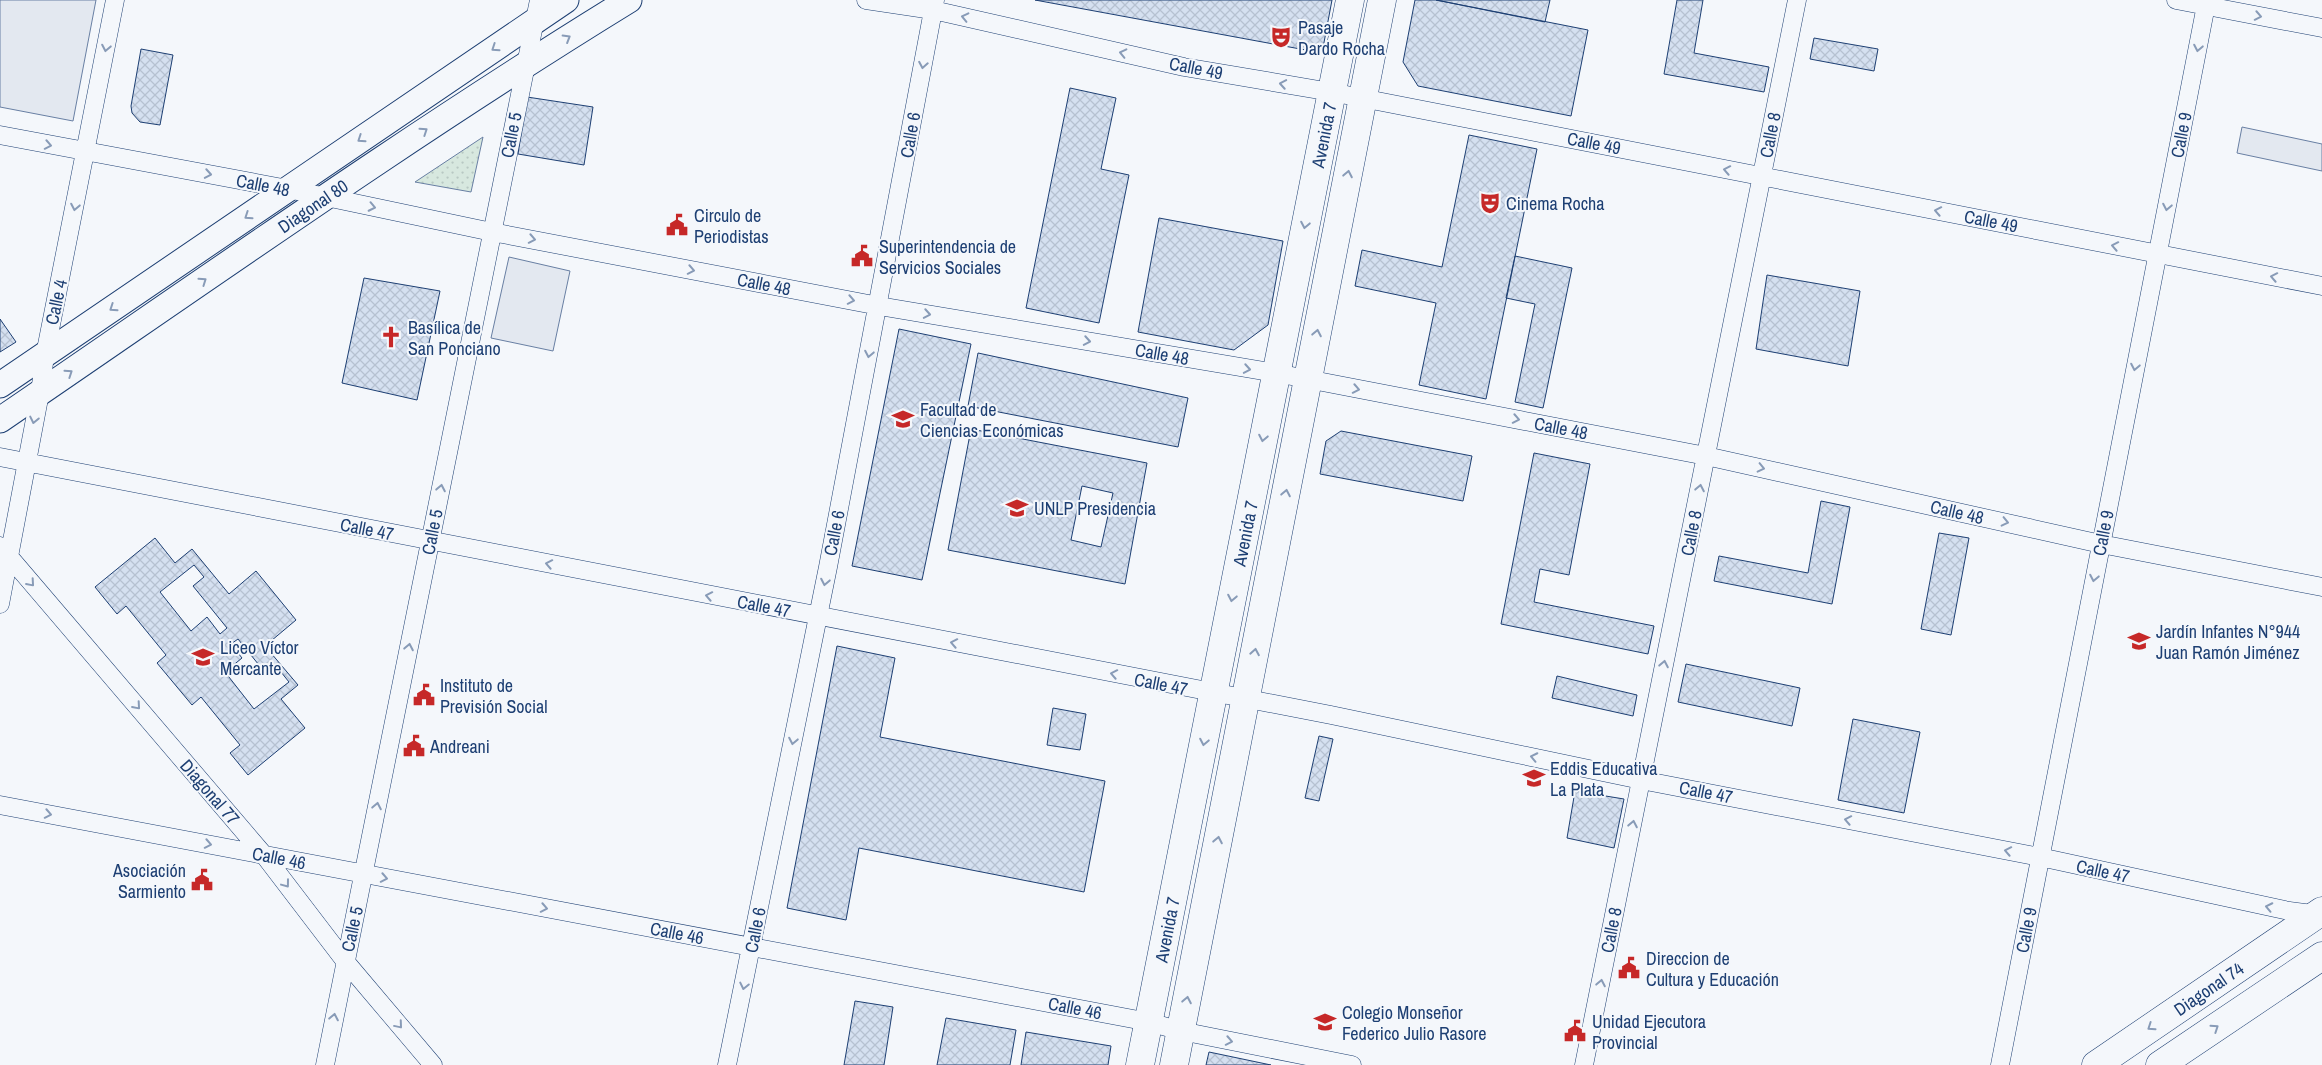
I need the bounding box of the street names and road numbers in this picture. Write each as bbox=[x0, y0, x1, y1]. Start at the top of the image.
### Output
street label: Calle 49 bbox=[1167, 51, 1225, 85]
street label: Avenida 7 bbox=[1305, 100, 1342, 171]
street label: Calle 5 bbox=[494, 110, 528, 160]
street label: Calle 6 bbox=[894, 110, 926, 160]
street label: Calle 8 bbox=[1753, 110, 1787, 160]
street label: Calle 9 bbox=[2164, 110, 2198, 160]
street label: Calle 49 bbox=[1565, 126, 1623, 160]
street label: Calle 48 bbox=[234, 168, 292, 202]
street label: Diagonal 80 bbox=[273, 173, 353, 238]
street label: Calle 49 bbox=[1962, 204, 2020, 238]
street label: Calle 48 bbox=[735, 267, 793, 301]
street label: Calle 4 bbox=[39, 277, 73, 327]
street label: Calle 48 bbox=[1133, 337, 1191, 371]
street label: Calle 48 bbox=[1532, 411, 1590, 445]
street label: Calle 48 bbox=[1928, 494, 1986, 530]
street label: Avenida 7 bbox=[1226, 498, 1264, 569]
street label: Calle 5 bbox=[415, 507, 449, 557]
street label: Calle 6 bbox=[817, 508, 851, 558]
street label: Calle 8 bbox=[1674, 508, 1708, 558]
street label: Calle 9 bbox=[2086, 508, 2120, 558]
street label: Calle 47 bbox=[338, 512, 396, 546]
street label: Calle 47 bbox=[735, 589, 793, 623]
street label: Calle 47 bbox=[1132, 667, 1190, 701]
street label: Diagonal 77 bbox=[174, 754, 246, 830]
street label: Calle 47 bbox=[1677, 775, 1735, 809]
street label: Calle 46 bbox=[250, 841, 308, 875]
street label: Calle 47 bbox=[2074, 853, 2132, 889]
street label: Avenida 7 bbox=[1148, 895, 1185, 966]
street label: Calle 5 bbox=[335, 904, 369, 954]
street label: Calle 6 bbox=[738, 905, 772, 955]
street label: Calle 8 bbox=[1594, 905, 1628, 955]
street label: Calle 9 bbox=[2009, 905, 2043, 955]
street label: Calle 46 bbox=[648, 916, 706, 950]
street label: Diagonal 74 bbox=[2168, 956, 2248, 1021]
street label: Calle 46 bbox=[1046, 991, 1104, 1025]

